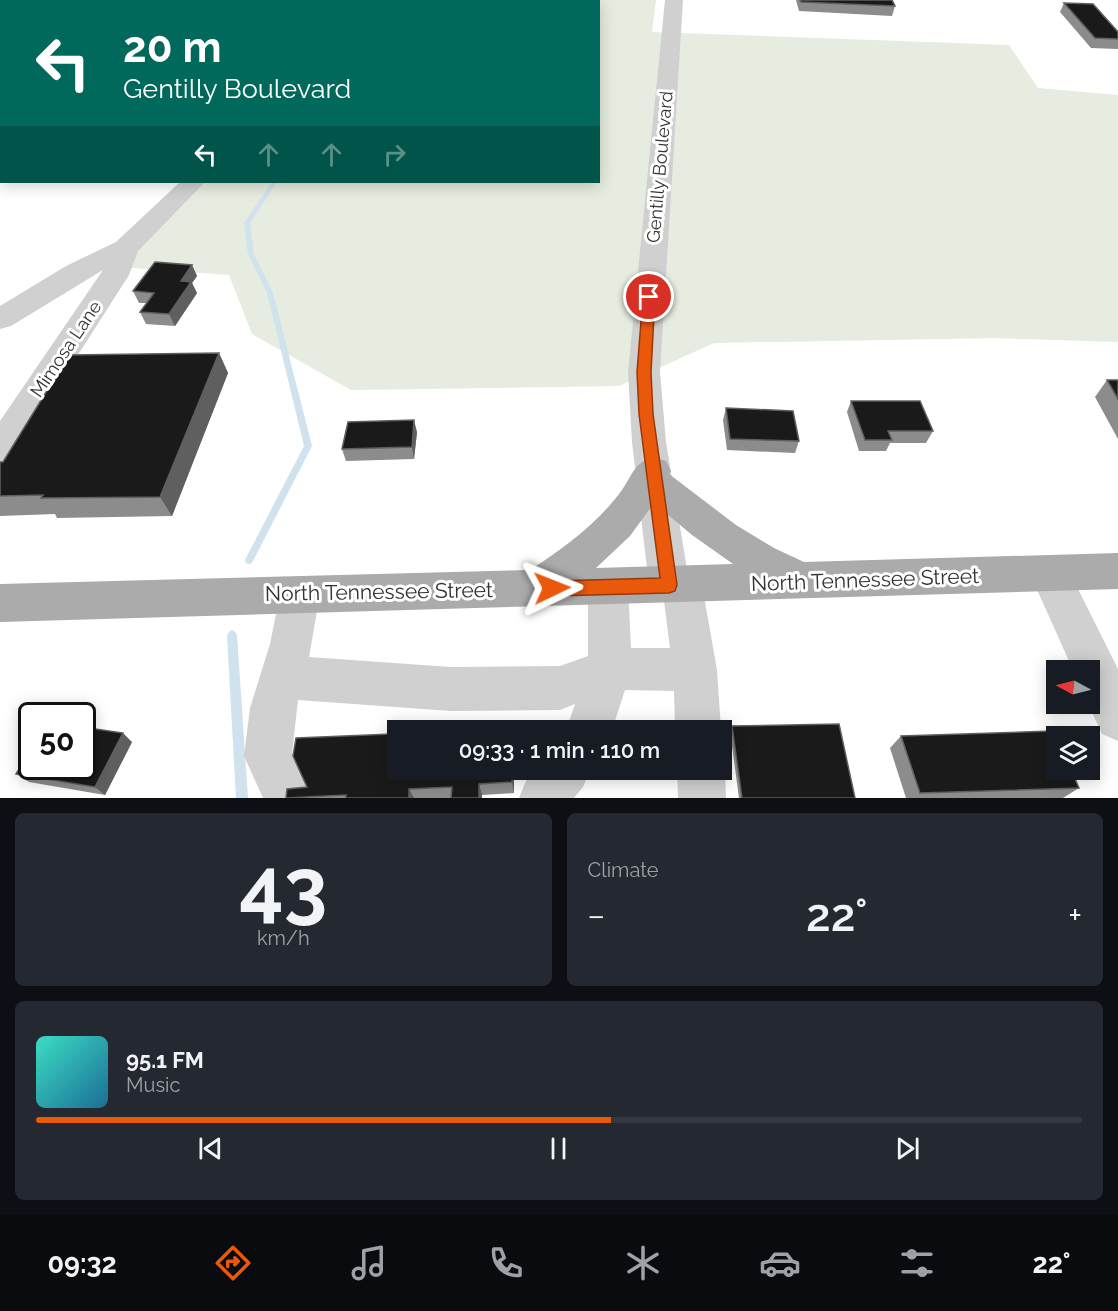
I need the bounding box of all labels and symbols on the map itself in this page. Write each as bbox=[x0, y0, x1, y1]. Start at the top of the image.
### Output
street label: Gentilly Boulevard bbox=[642, 90, 677, 244]
pin bbox=[623, 271, 674, 322]
street label: Mimosa Lane bbox=[26, 296, 106, 401]
position arrow bbox=[520, 556, 584, 620]
street label: North Tennessee Street bbox=[751, 563, 979, 596]
street label: North Tennessee Street bbox=[265, 577, 493, 606]
north arrow bbox=[1046, 660, 1100, 714]
speed limit sign: 50 bbox=[18, 702, 96, 780]

